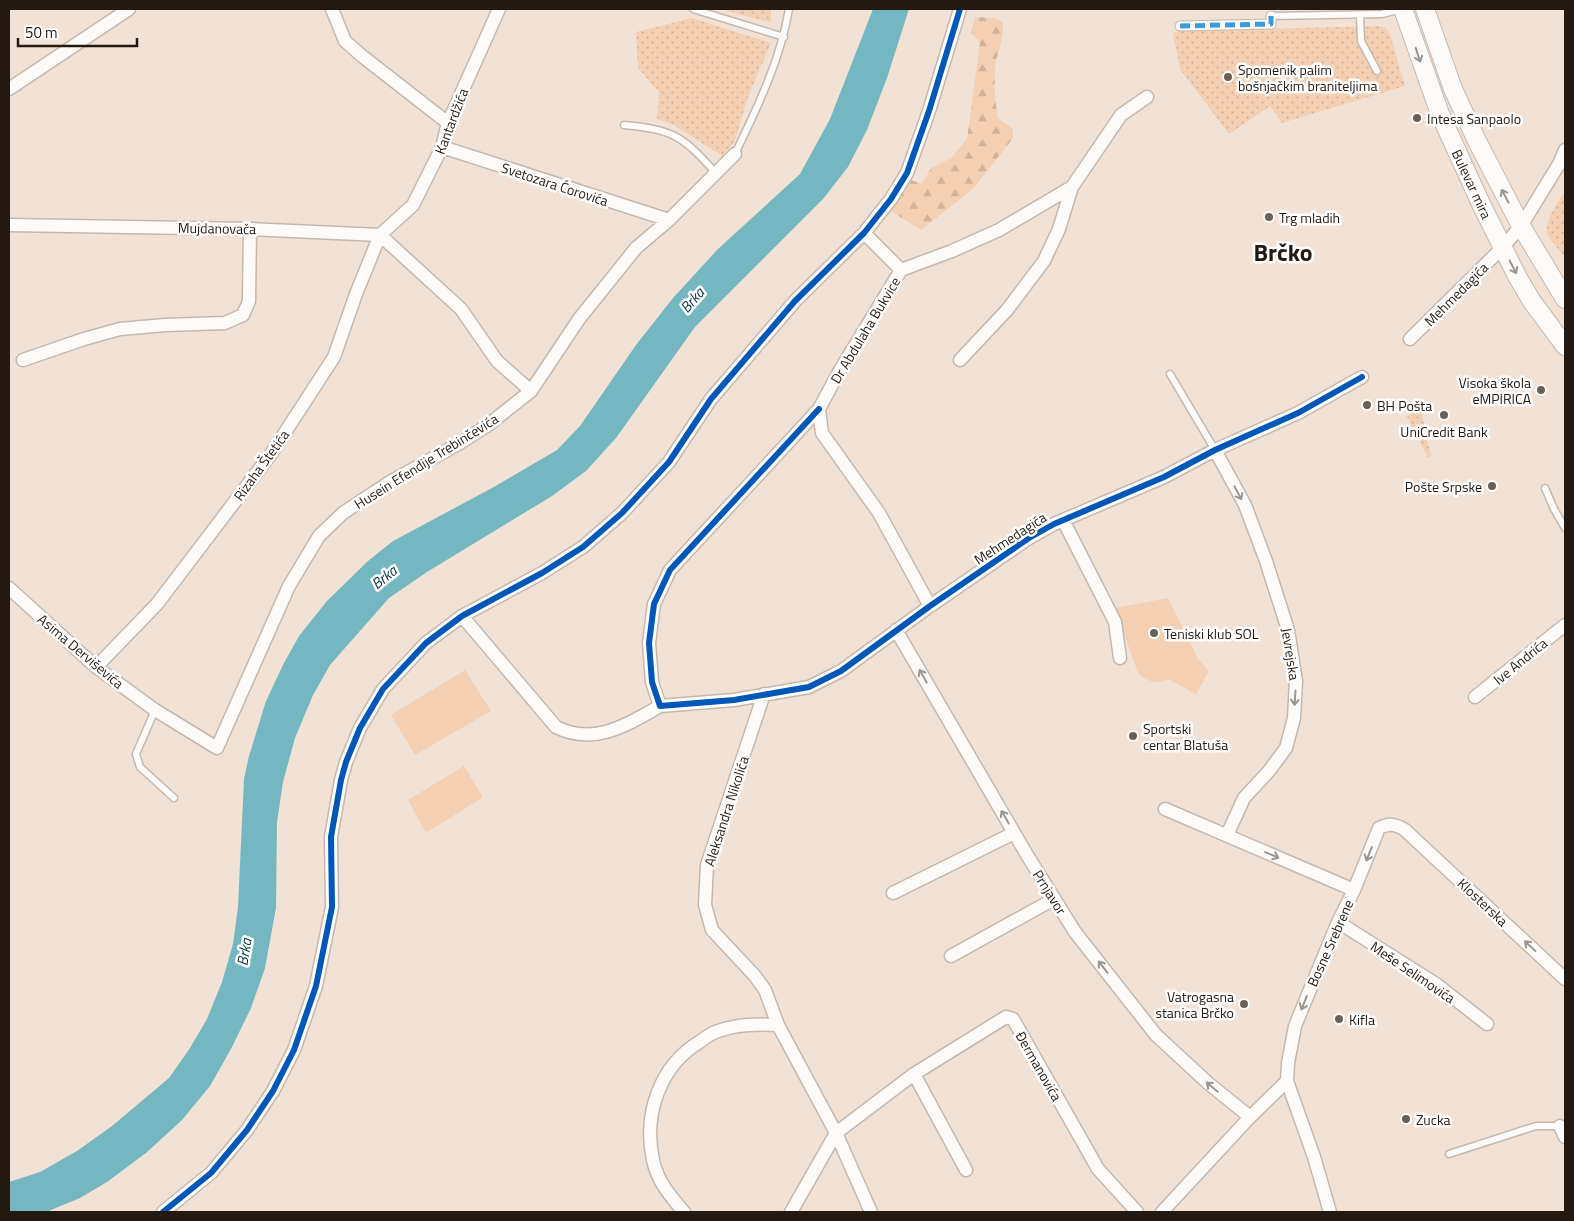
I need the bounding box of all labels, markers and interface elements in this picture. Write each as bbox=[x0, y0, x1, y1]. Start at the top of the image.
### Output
scale bar bbox=[18, 15, 136, 47]
text: 50 m bbox=[25, 21, 58, 44]
one-way arrow bbox=[1414, 47, 1424, 63]
place label: Spomenik palim bošnjačkim braniteljima bbox=[1238, 59, 1377, 96]
marker: Spomenik palim bošnjačkim braniteljima bbox=[1222, 71, 1234, 83]
street label: Kantardžića bbox=[429, 85, 473, 157]
place label: Intesa Sanpaolo bbox=[1427, 108, 1521, 129]
marker: Intesa Sanpaolo bbox=[1411, 112, 1423, 124]
street label: Bulevar mira bbox=[1447, 146, 1497, 222]
street label: Svetozara Ćorovića bbox=[499, 157, 611, 211]
one-way arrow bbox=[1500, 189, 1510, 204]
place label: Trg mladih bbox=[1279, 207, 1340, 228]
marker: Trg mladih bbox=[1263, 211, 1275, 223]
street label: Mujdanovača bbox=[178, 217, 256, 239]
district label: Brčko bbox=[1253, 234, 1313, 270]
street label: Mehmedagića bbox=[1419, 257, 1493, 331]
one-way arrow bbox=[1508, 260, 1518, 275]
street label: Dr Abdulaha Bukvice bbox=[825, 273, 905, 387]
water label: Brka bbox=[674, 281, 711, 318]
place label: Visoka škola eMPIRICA bbox=[1458, 372, 1532, 409]
marker: Visoka škola eMPIRICA bbox=[1535, 384, 1547, 396]
place label: BH Pošta bbox=[1377, 395, 1432, 416]
marker: BH Pošta bbox=[1361, 399, 1373, 411]
street label: Husein Efendije Trebinčevića bbox=[350, 408, 502, 514]
marker: UniCredit Bank bbox=[1438, 409, 1450, 421]
place label: UniCredit Bank bbox=[1400, 421, 1488, 442]
street label: Rizaha Štetića bbox=[228, 425, 294, 505]
place label: Pošte Srpske bbox=[1405, 476, 1482, 497]
marker: Pošte Srpske bbox=[1486, 480, 1498, 492]
one-way arrow bbox=[1233, 485, 1243, 500]
street label: Mehmedagića bbox=[970, 507, 1050, 569]
water label: Brka bbox=[366, 559, 403, 595]
street label: Asima Derviševića bbox=[33, 609, 129, 693]
place label: Teniski klub SOL bbox=[1164, 623, 1259, 644]
street label: Jevrejska bbox=[1277, 626, 1305, 682]
marker: Teniski klub SOL bbox=[1148, 627, 1160, 639]
street label: Ive Andrića bbox=[1488, 633, 1552, 689]
one-way arrow bbox=[917, 670, 927, 684]
one-way arrow bbox=[1290, 690, 1300, 706]
place label: Sportski centar Blatuša bbox=[1143, 718, 1228, 755]
marker: Sportski centar Blatuša bbox=[1127, 730, 1139, 742]
street label: Aleksandra Nikolića bbox=[698, 753, 754, 869]
one-way arrow bbox=[999, 810, 1009, 824]
one-way arrow bbox=[1364, 846, 1373, 861]
one-way arrow bbox=[1264, 850, 1279, 860]
street label: Prnjavor bbox=[1028, 865, 1072, 919]
street label: Klosterska bbox=[1453, 873, 1513, 931]
street label: Bosne Srebrene bbox=[1301, 896, 1359, 990]
water label: Brka bbox=[231, 935, 258, 967]
street label: Meše Selimovića bbox=[1366, 936, 1460, 1008]
one-way arrow bbox=[1523, 940, 1536, 952]
one-way arrow bbox=[1097, 961, 1108, 974]
place label: Vatrogasna stanica Brčko bbox=[1155, 986, 1234, 1023]
one-way arrow bbox=[1299, 995, 1308, 1010]
marker: Vatrogasna stanica Brčko bbox=[1238, 998, 1250, 1010]
place label: Kifla bbox=[1349, 1009, 1375, 1030]
marker: Kifla bbox=[1333, 1013, 1345, 1025]
street label: Đermanovića bbox=[1011, 1027, 1067, 1105]
one-way arrow bbox=[1206, 1081, 1219, 1092]
place label: Zucka bbox=[1416, 1109, 1451, 1130]
marker: Zucka bbox=[1400, 1113, 1412, 1125]

